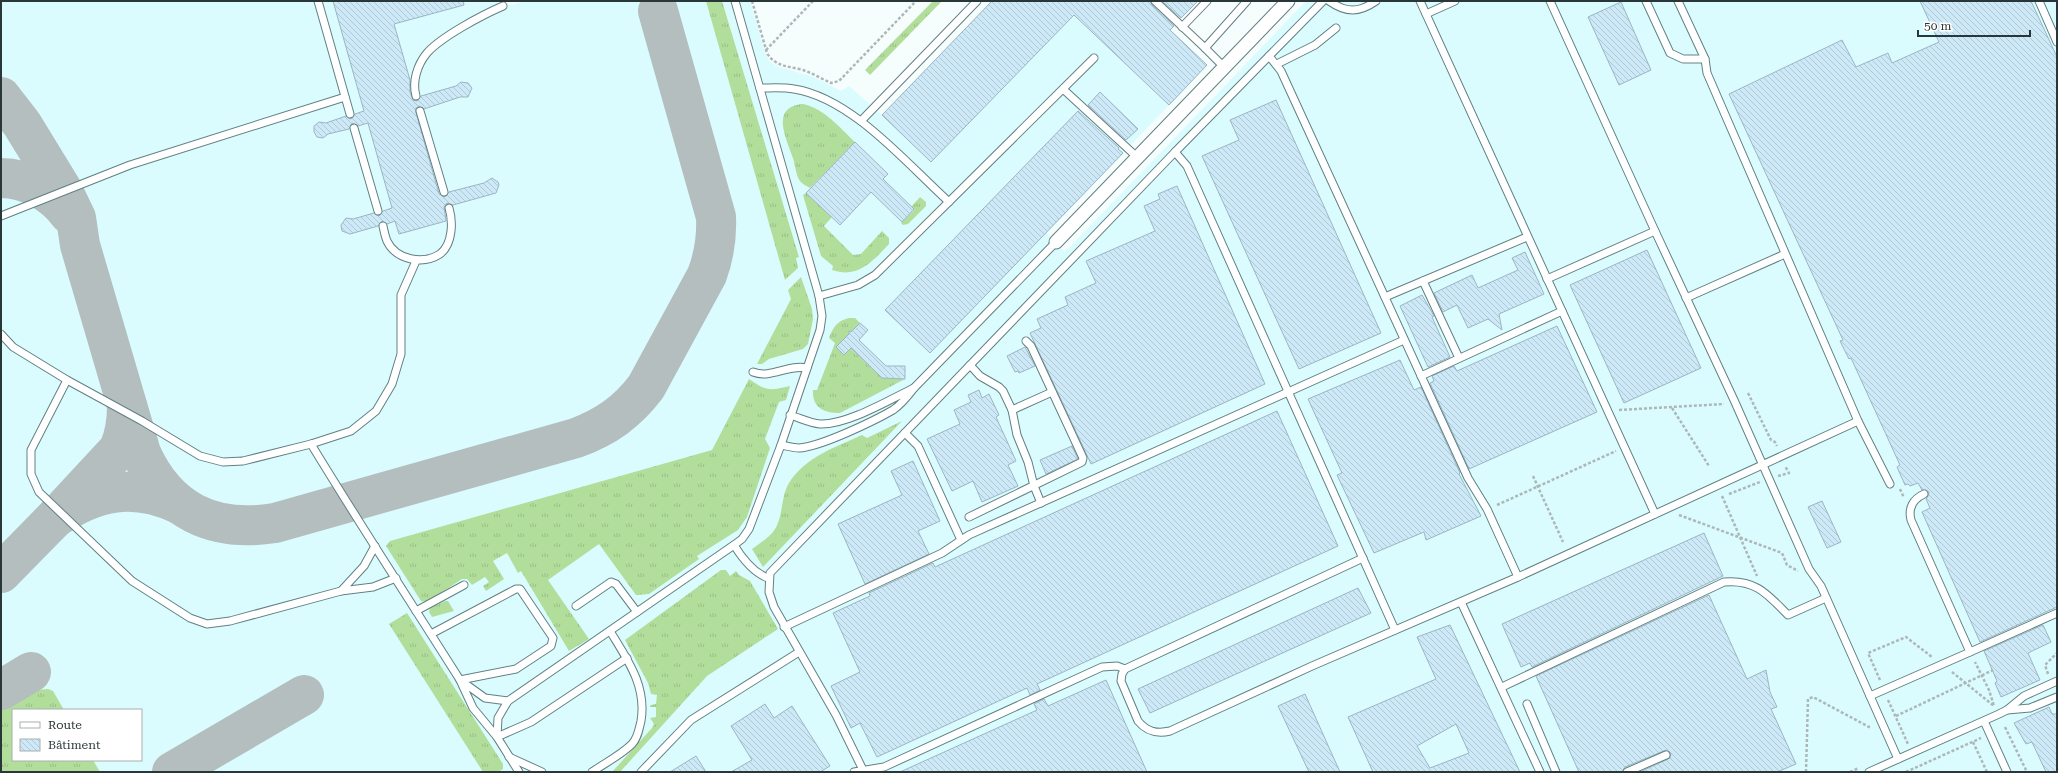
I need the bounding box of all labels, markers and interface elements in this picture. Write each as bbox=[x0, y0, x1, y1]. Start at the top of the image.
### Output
scale bar bbox=[1918, 12, 2030, 38]
text: 50 m bbox=[1924, 19, 1951, 33]
legend bbox=[12, 709, 142, 761]
text: Route bbox=[48, 718, 82, 732]
text: Bâtiment bbox=[48, 738, 101, 752]

